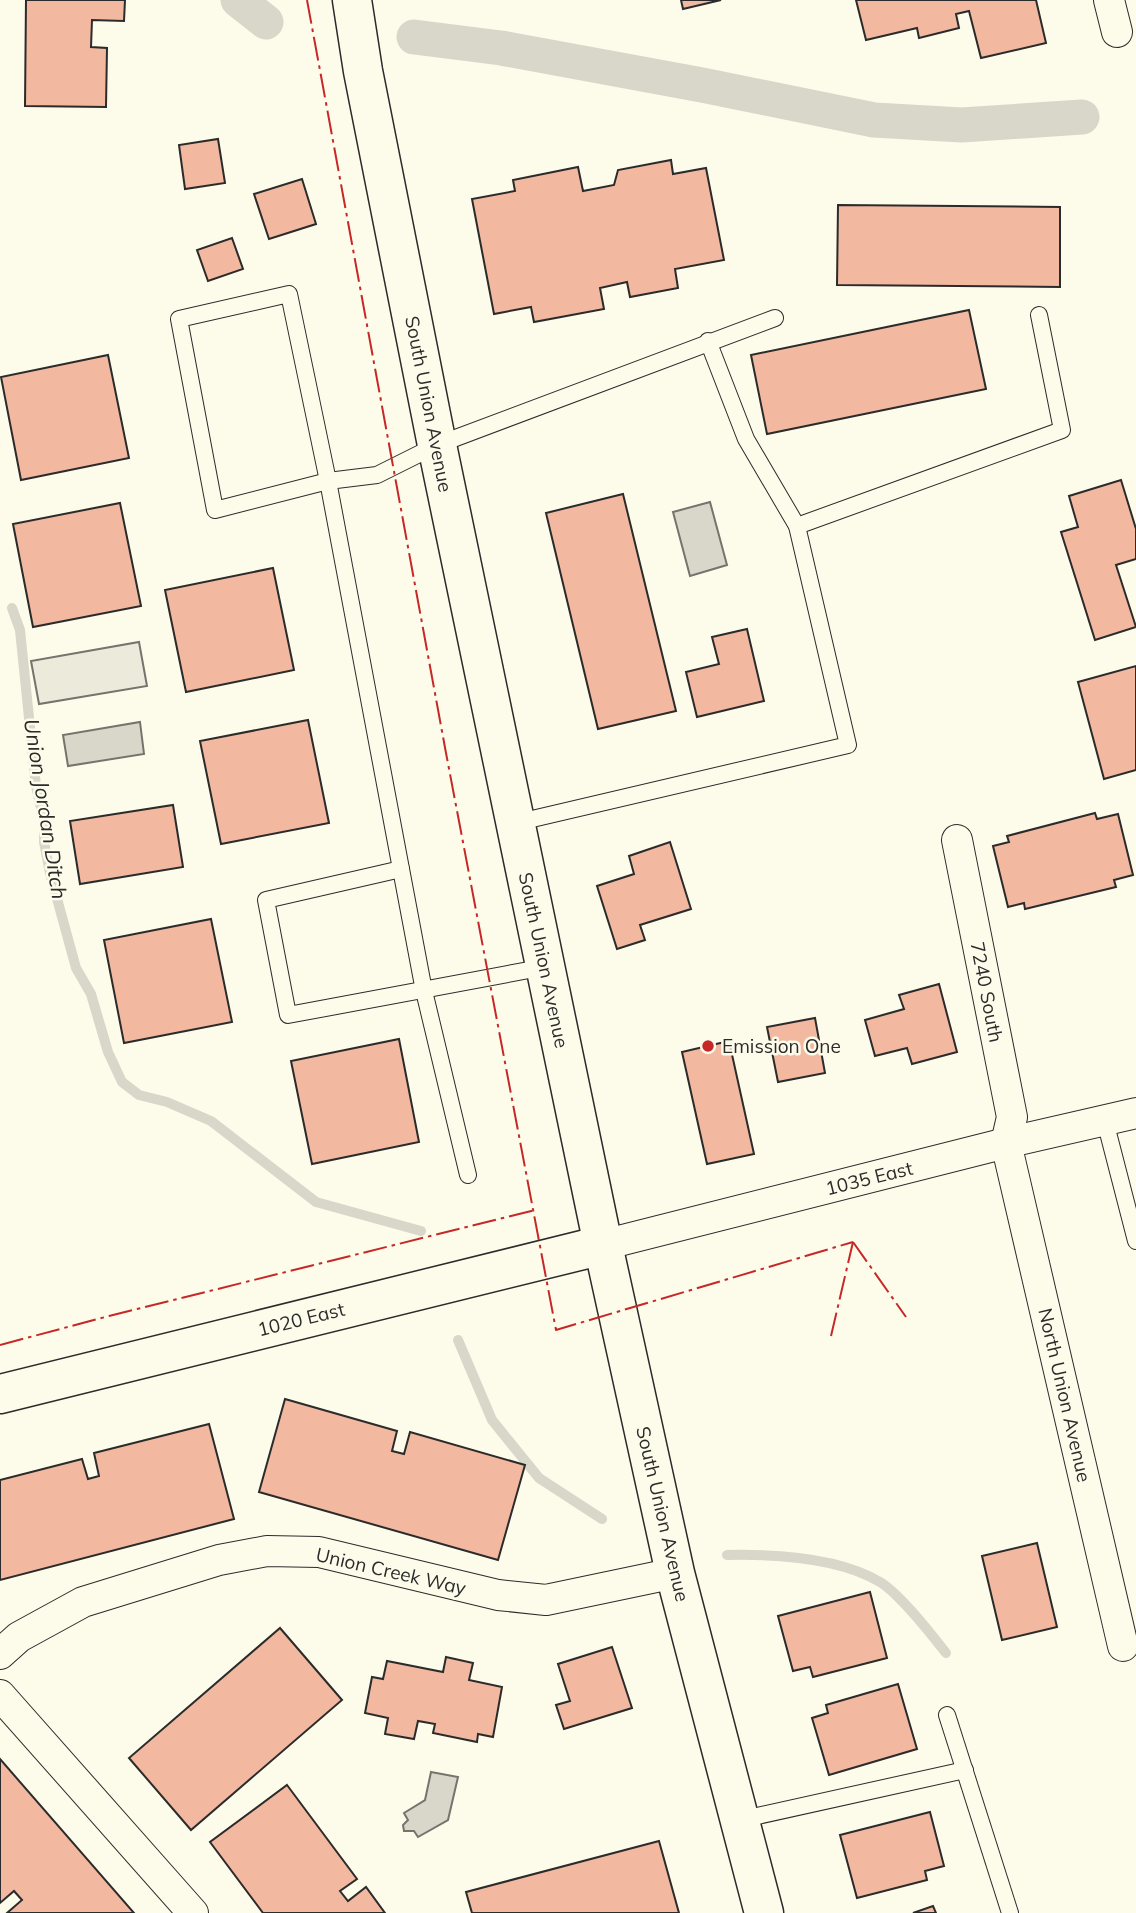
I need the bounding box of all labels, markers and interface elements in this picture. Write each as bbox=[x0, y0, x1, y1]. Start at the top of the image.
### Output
street label: South Union Avenue bbox=[400, 314, 458, 494]
water label: Union Jordan Ditch bbox=[19, 717, 73, 901]
street label: South Union Avenue bbox=[514, 870, 574, 1050]
street label: 7240 South bbox=[965, 940, 1009, 1044]
place label: Emission One bbox=[722, 1034, 841, 1058]
marker: Emission One bbox=[700, 1038, 716, 1054]
street label: 1035 East bbox=[823, 1156, 915, 1200]
street label: 1020 East bbox=[255, 1297, 347, 1341]
street label: North Union Avenue bbox=[1033, 1306, 1097, 1484]
street label: South Union Avenue bbox=[631, 1424, 695, 1604]
street label: Union Creek Way bbox=[314, 1542, 468, 1600]

